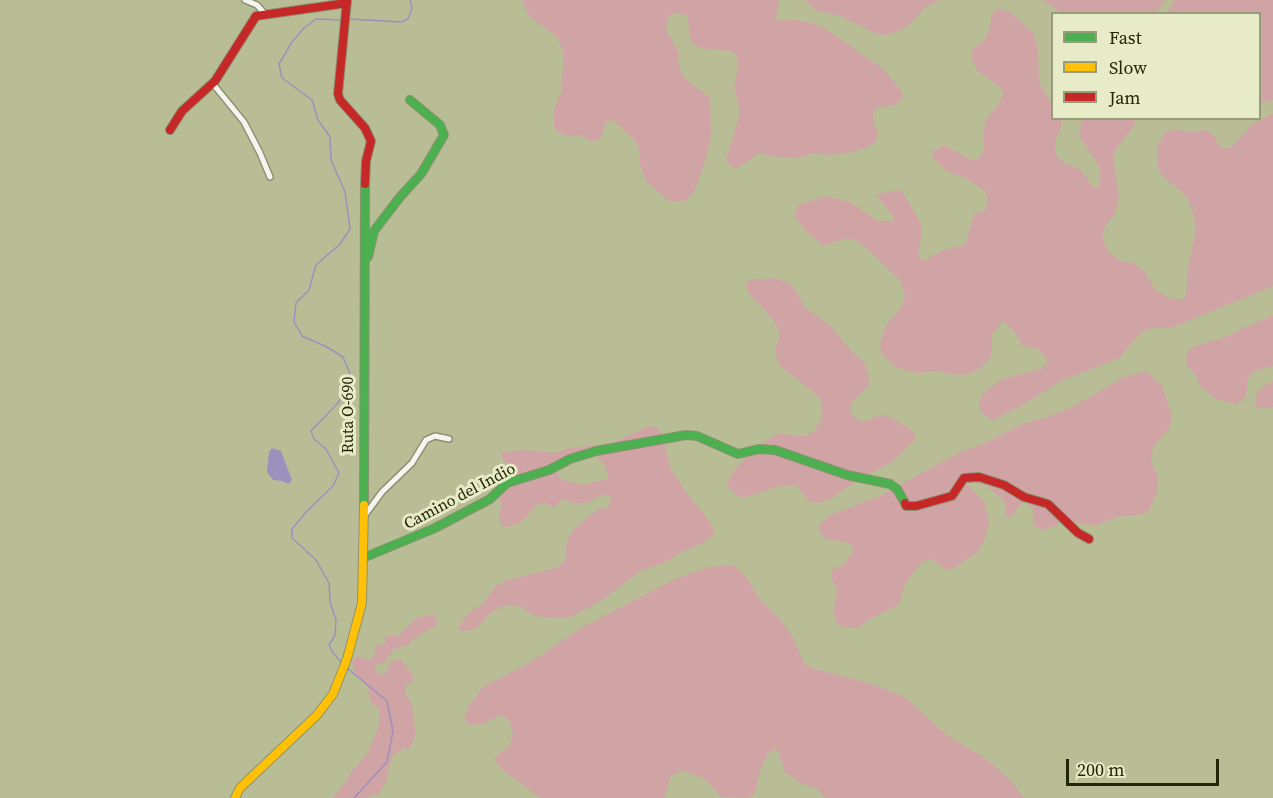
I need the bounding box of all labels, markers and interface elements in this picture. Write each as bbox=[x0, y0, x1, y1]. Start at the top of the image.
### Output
legend bbox=[1051, 12, 1261, 120]
text: Fast bbox=[1109, 25, 1142, 50]
text: Slow bbox=[1109, 55, 1147, 80]
text: Jam bbox=[1109, 85, 1141, 110]
street label: Ruta O-690 bbox=[339, 376, 359, 454]
street label: Camino del Indio bbox=[401, 460, 519, 534]
scale bar bbox=[1069, 747, 1222, 785]
text: 200 m bbox=[1077, 757, 1124, 782]

